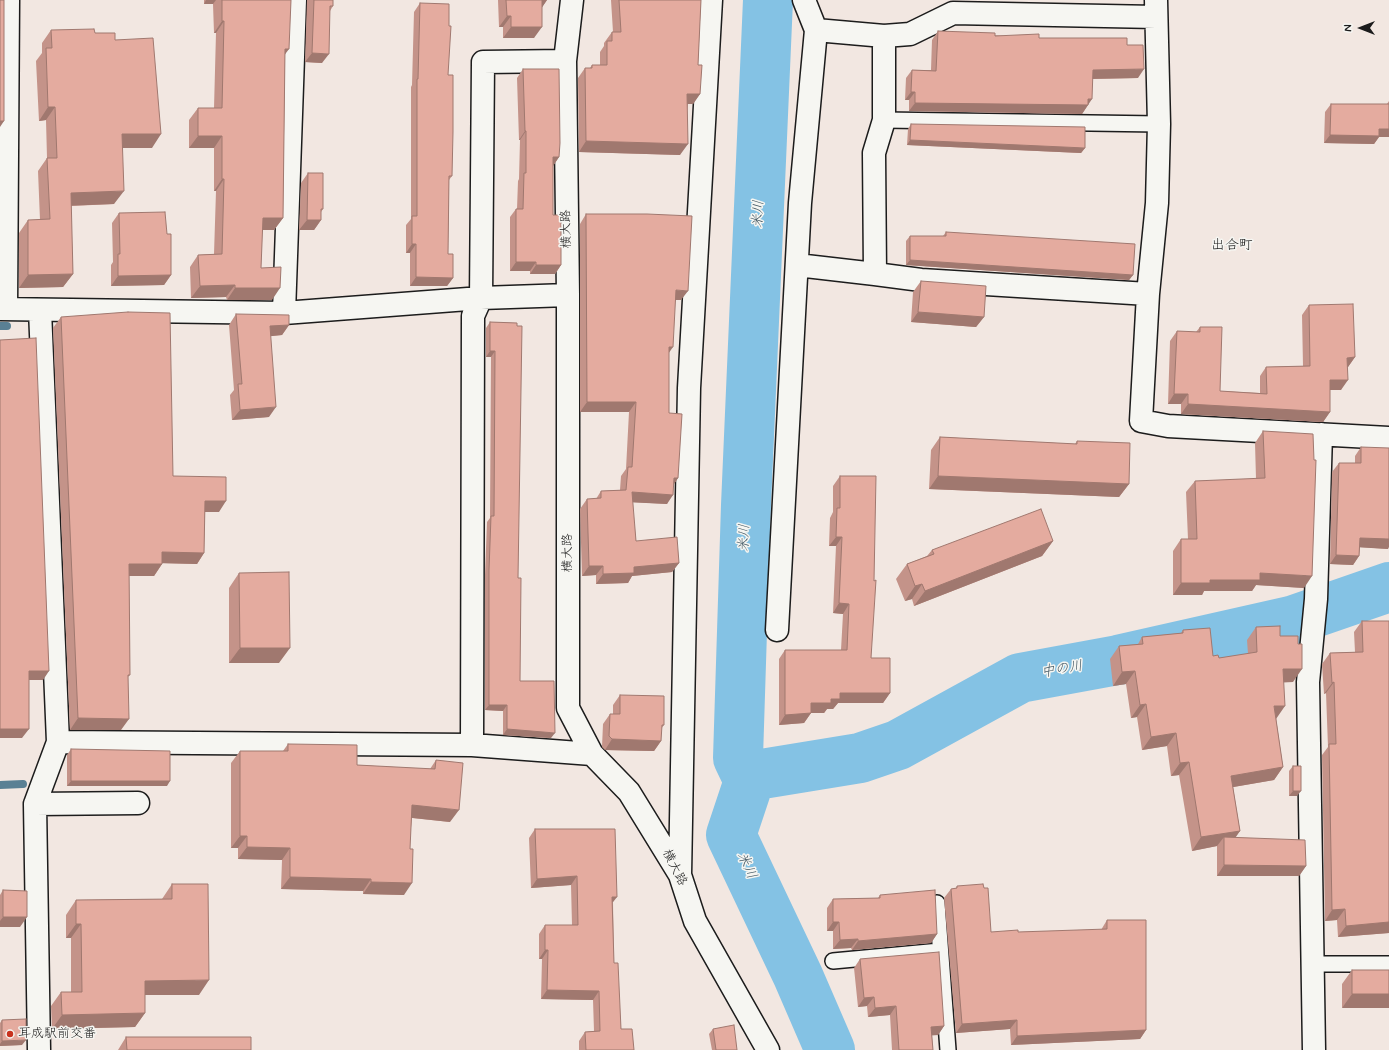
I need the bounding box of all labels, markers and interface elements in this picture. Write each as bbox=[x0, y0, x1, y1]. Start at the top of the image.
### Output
north arrow bbox=[1341, 8, 1381, 48]
text: N bbox=[1342, 24, 1356, 32]
water label: 米川 bbox=[750, 200, 768, 228]
street label: 横大路 bbox=[559, 209, 575, 249]
district label: 出合町 bbox=[1211, 238, 1253, 254]
water label: 米川 bbox=[736, 524, 754, 552]
street label: 横大路 bbox=[560, 534, 576, 572]
water label: 中の川 bbox=[1040, 658, 1084, 682]
street label: 横大路 bbox=[658, 847, 690, 889]
water label: 米川 bbox=[732, 850, 760, 882]
place label: 耳成駅前交番 bbox=[18, 1026, 96, 1042]
marker: 耳成駅前交番 bbox=[5, 1029, 15, 1039]

